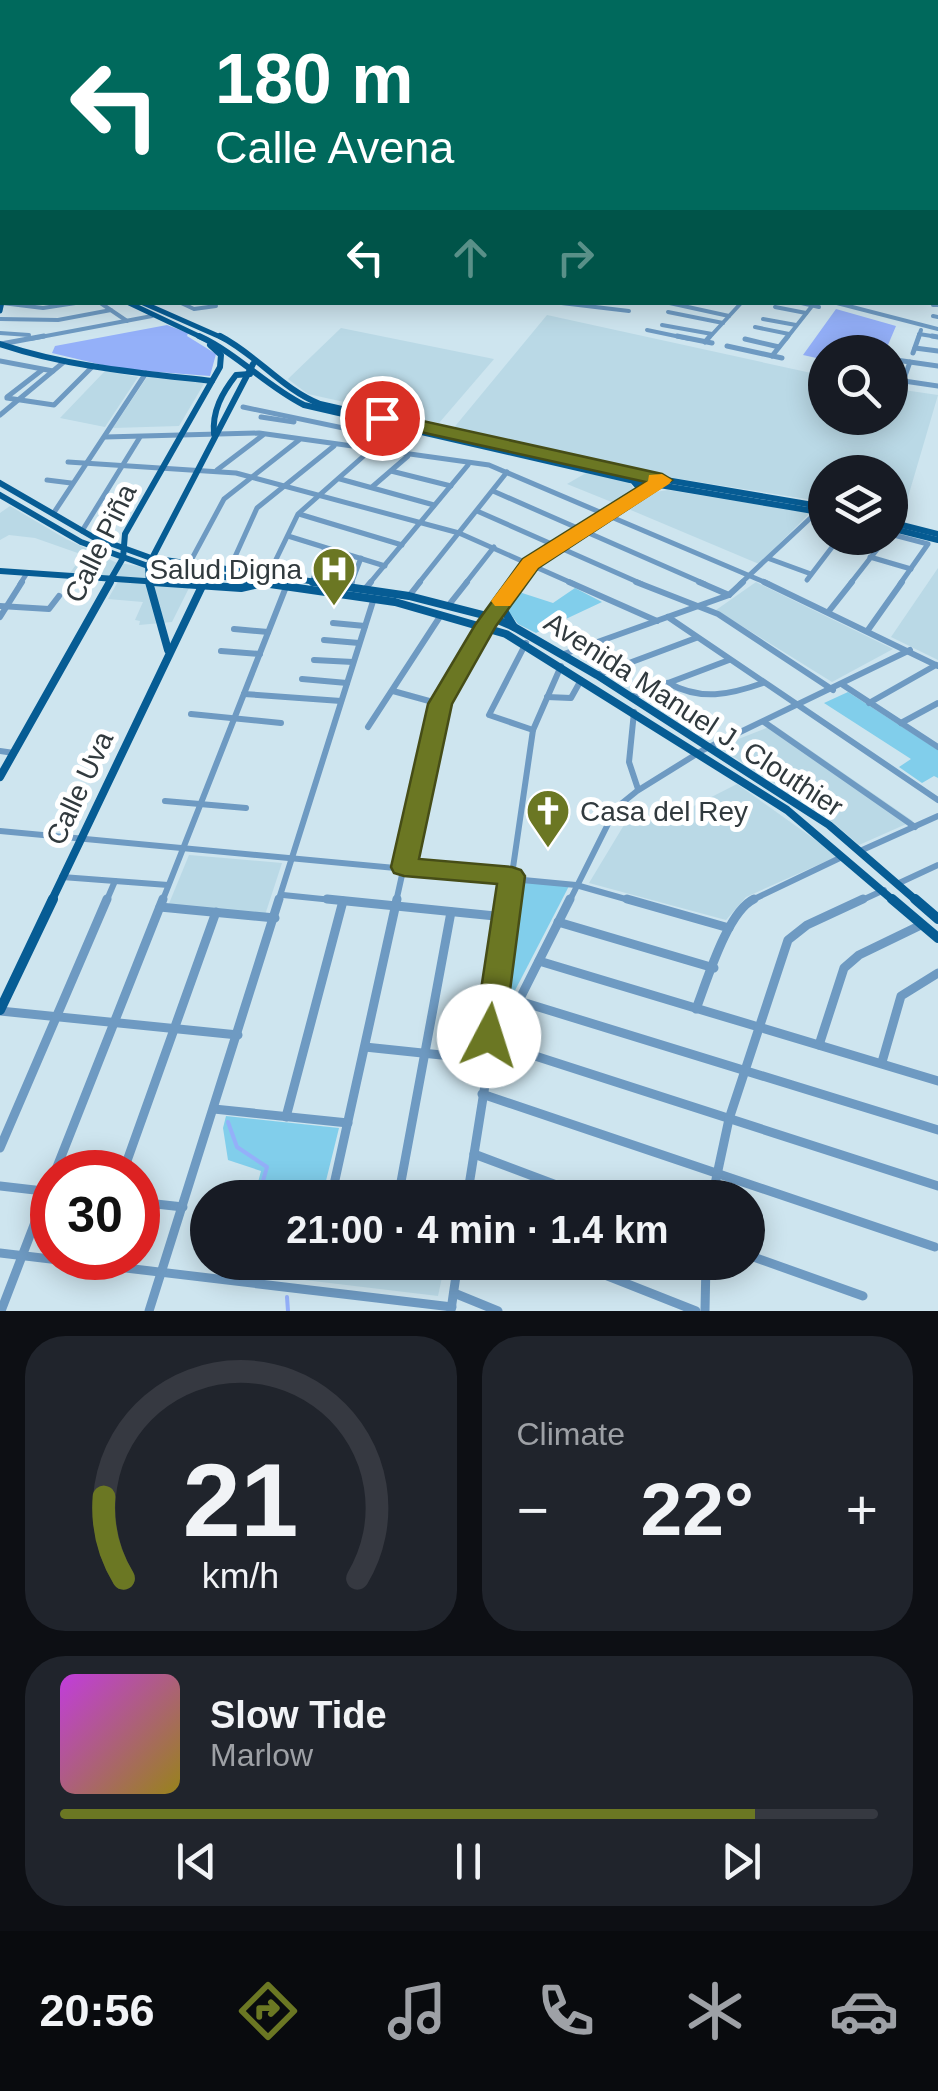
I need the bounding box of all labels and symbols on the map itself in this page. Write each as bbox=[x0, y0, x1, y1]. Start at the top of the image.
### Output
pin bbox=[340, 376, 425, 461]
street label: Calle Piña bbox=[59, 479, 143, 607]
hospital icon: Salud Digna bbox=[311, 546, 357, 607]
place label: Salud Digna bbox=[149, 554, 302, 585]
street label: Avenida Manuel J. Clouthier bbox=[539, 606, 849, 823]
street label: Calle Uva bbox=[40, 726, 119, 850]
church icon: Casa del Rey bbox=[525, 788, 571, 849]
place label: Casa del Rey bbox=[580, 796, 748, 827]
position arrow bbox=[437, 984, 541, 1088]
speed limit sign: 30 bbox=[30, 1150, 160, 1280]

